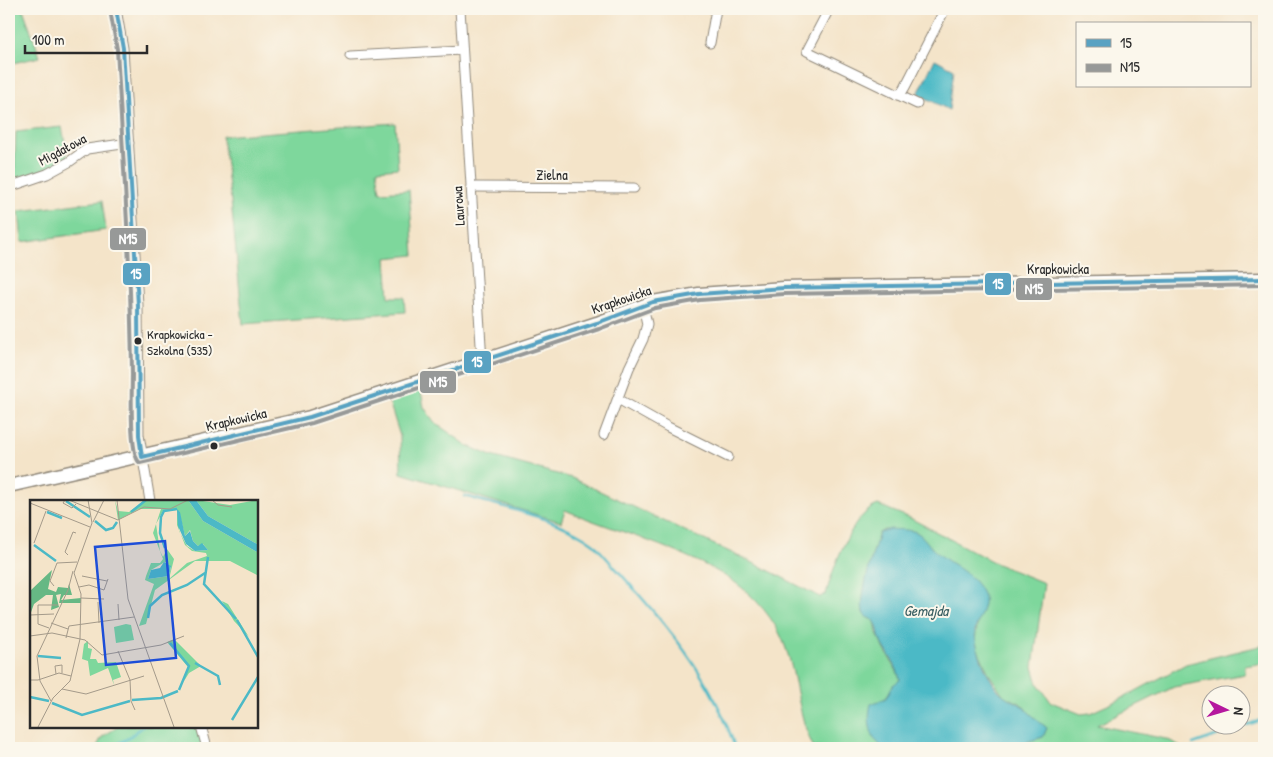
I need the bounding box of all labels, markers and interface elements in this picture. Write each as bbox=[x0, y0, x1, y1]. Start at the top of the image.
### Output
scale bar bbox=[25, 22, 148, 54]
legend bbox=[1076, 22, 1250, 88]
text: 100 m bbox=[32, 29, 65, 50]
text: 15 bbox=[1120, 32, 1132, 53]
text: N15 bbox=[1120, 56, 1140, 77]
street label: Migdałowa bbox=[35, 128, 90, 170]
street label: Zielna bbox=[536, 165, 568, 184]
street label: Laurowa bbox=[447, 185, 469, 226]
line badge: N15 bbox=[109, 227, 147, 251]
text: N15 bbox=[119, 229, 137, 248]
street label: Krapkowicka bbox=[1027, 259, 1090, 279]
line badge: 15 bbox=[122, 262, 151, 286]
text: 15 bbox=[130, 264, 142, 283]
line badge: 15 bbox=[984, 272, 1012, 296]
text: 15 bbox=[992, 274, 1004, 293]
line badge: N15 bbox=[1015, 277, 1053, 301]
text: N15 bbox=[1025, 279, 1043, 298]
street label: Krapkowicka bbox=[589, 280, 654, 319]
place label: Krapkowicka - Szkolna (535) bbox=[147, 325, 213, 359]
marker: Krapkowicka - Szkolna (535) bbox=[133, 336, 143, 346]
line badge: 15 bbox=[463, 350, 492, 374]
text: 15 bbox=[471, 352, 483, 371]
line badge: N15 bbox=[419, 370, 457, 394]
text: N15 bbox=[429, 372, 447, 391]
street label: Krapkowicka bbox=[204, 403, 269, 436]
unlabelled marker bbox=[209, 441, 219, 451]
inset map bbox=[30, 500, 258, 727]
water label: Gemajda bbox=[904, 600, 950, 621]
north arrow bbox=[1200, 684, 1250, 734]
text: N bbox=[1230, 707, 1249, 716]

